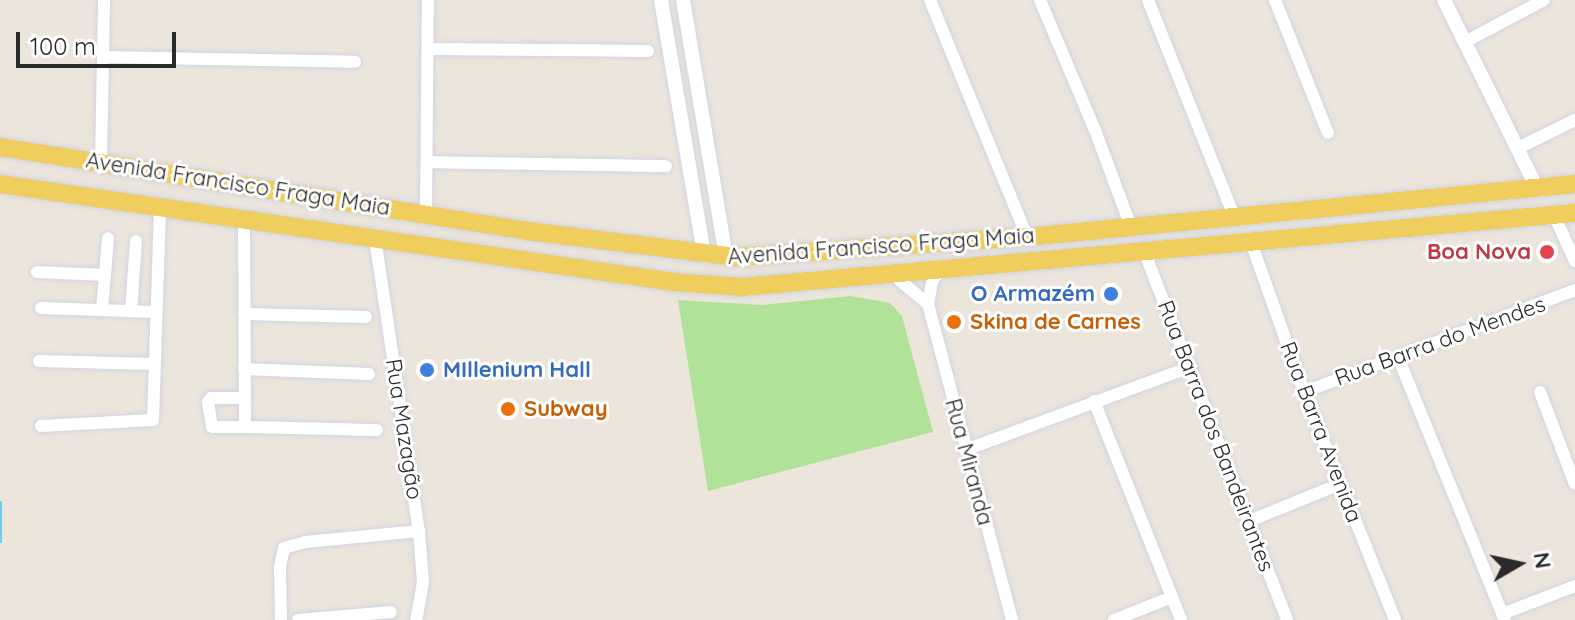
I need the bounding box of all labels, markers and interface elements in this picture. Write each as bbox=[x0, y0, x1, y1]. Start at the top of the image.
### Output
scale bar bbox=[20, 16, 180, 66]
text: 100 m bbox=[30, 31, 96, 61]
street label: Avenida Francisco Fraga Maia bbox=[84, 147, 392, 221]
street label: Avenida Francisco Fraga Maia bbox=[727, 222, 1035, 270]
place label: Boa Nova bbox=[1427, 239, 1531, 265]
marker: Boa Nova bbox=[1538, 243, 1556, 261]
place label: O Armazém bbox=[971, 281, 1095, 307]
marker: O Armazém bbox=[1102, 285, 1120, 303]
street label: Rua Barra do Mendes bbox=[1331, 291, 1549, 391]
street label: Rua Barra dos Bandeirantes bbox=[1152, 297, 1280, 575]
place label: Skina de Carnes bbox=[970, 309, 1141, 335]
marker: Skina de Carnes bbox=[945, 313, 963, 331]
street label: Rua Barra Avenida bbox=[1274, 338, 1368, 526]
street label: Rua Mazagão bbox=[380, 357, 428, 501]
place label: MIllenium Hall bbox=[443, 357, 591, 383]
marker: MIllenium Hall bbox=[418, 361, 436, 379]
place label: Subway bbox=[524, 396, 608, 422]
street label: Rua Miranda bbox=[939, 396, 999, 528]
marker: Subway bbox=[499, 400, 517, 418]
north arrow bbox=[1479, 524, 1559, 604]
text: N bbox=[1528, 550, 1558, 570]

